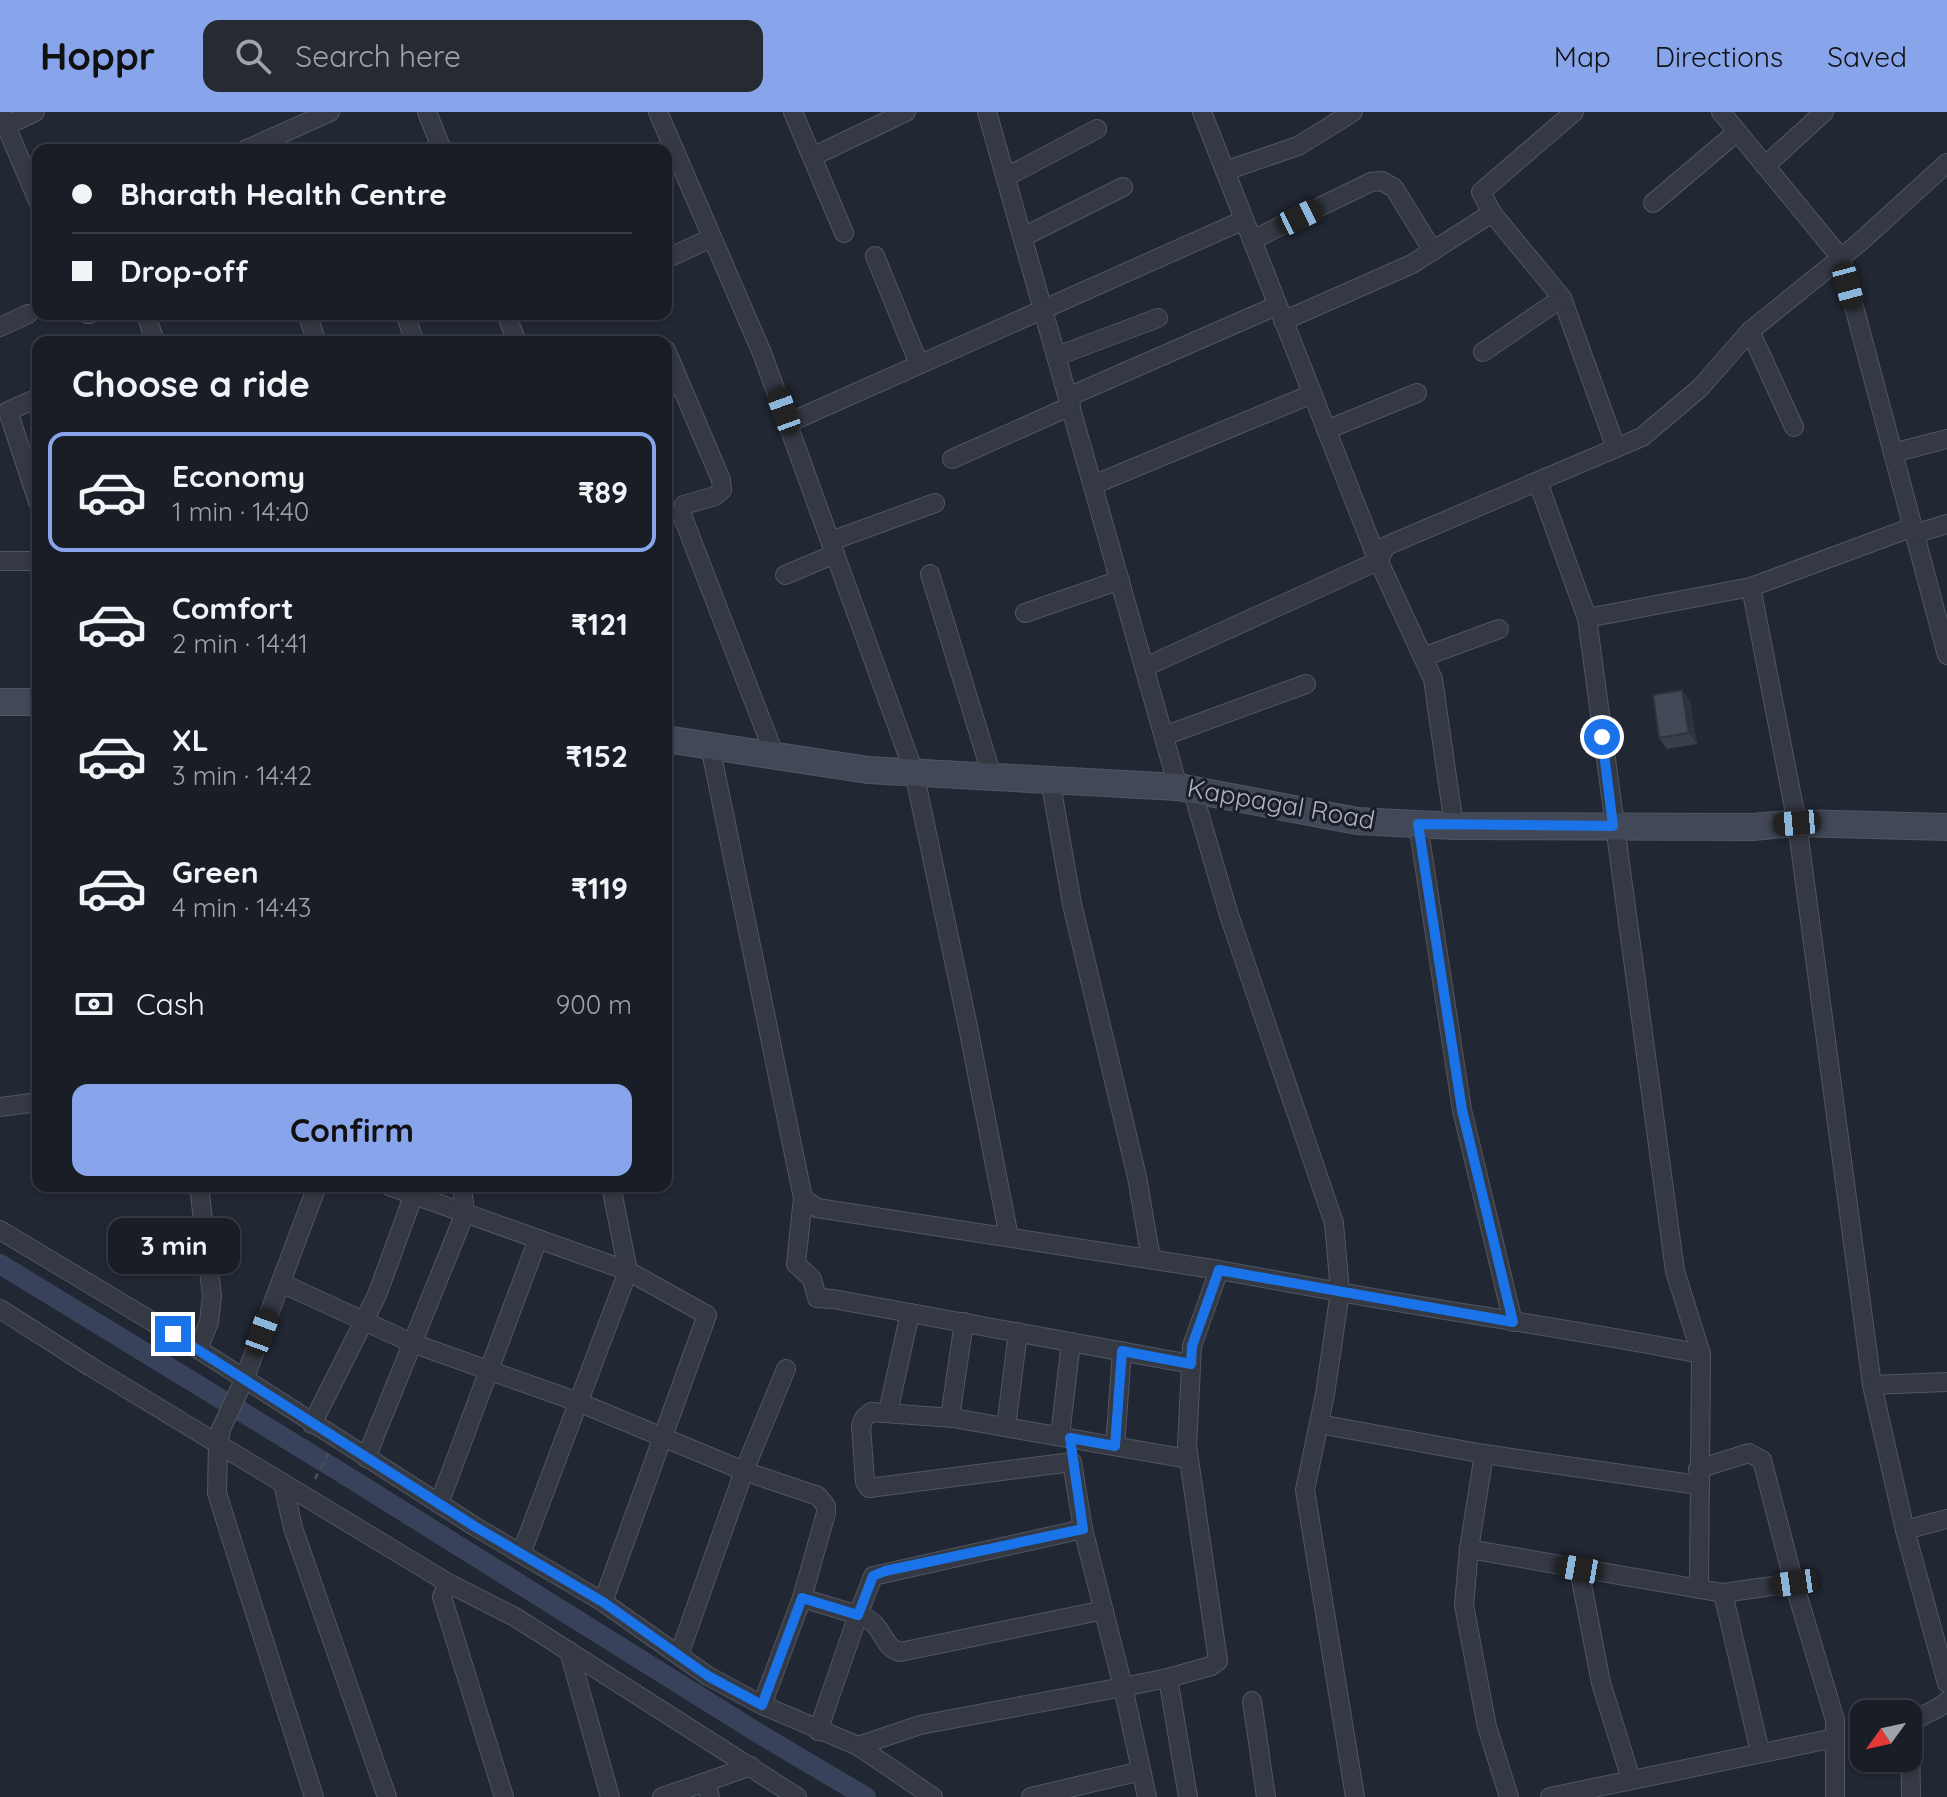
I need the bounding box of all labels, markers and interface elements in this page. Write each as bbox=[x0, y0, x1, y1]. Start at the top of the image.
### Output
search box bbox=[203, 20, 763, 92]
text: Hoppr bbox=[40, 32, 155, 80]
icon: search bbox=[231, 34, 275, 78]
text: Search here bbox=[295, 37, 461, 75]
text: Map bbox=[1554, 39, 1611, 74]
text: Directions bbox=[1655, 39, 1783, 74]
text: Saved bbox=[1827, 39, 1907, 74]
text: Bharath Health Centre bbox=[120, 175, 447, 213]
car bbox=[1273, 196, 1327, 238]
text: Drop-off bbox=[120, 252, 248, 290]
car bbox=[1830, 260, 1866, 312]
text: Choose a ride bbox=[72, 361, 310, 406]
car bbox=[765, 384, 803, 438]
icon: car bbox=[76, 456, 148, 528]
text: Economy bbox=[172, 457, 305, 495]
text: ₹89 bbox=[578, 473, 628, 511]
text: 1 min · 14:40 bbox=[172, 495, 309, 528]
icon: car bbox=[76, 588, 148, 660]
text: Comfort bbox=[172, 589, 293, 627]
text: ₹121 bbox=[571, 605, 628, 643]
text: 2 min · 14:41 bbox=[172, 627, 308, 660]
route start bbox=[1584, 719, 1620, 755]
icon: car bbox=[76, 720, 148, 792]
text: XL bbox=[172, 721, 209, 759]
text: ₹152 bbox=[565, 737, 628, 775]
text: 3 min · 14:42 bbox=[172, 759, 312, 792]
street label: Kappagal Road bbox=[1185, 771, 1378, 836]
car bbox=[1772, 809, 1822, 837]
icon: car bbox=[76, 852, 148, 924]
text: Green bbox=[172, 853, 259, 891]
text: ₹119 bbox=[571, 869, 628, 907]
text: 4 min · 14:43 bbox=[172, 891, 312, 924]
icon: cash bbox=[72, 982, 116, 1026]
text: Cash bbox=[136, 985, 205, 1023]
text: 900 m bbox=[556, 988, 632, 1021]
button: Confirm bbox=[72, 1084, 632, 1176]
callout: 3 min bbox=[107, 1218, 239, 1274]
text: 3 min bbox=[141, 1229, 207, 1262]
car bbox=[243, 1305, 281, 1359]
route end bbox=[155, 1316, 191, 1352]
car bbox=[1553, 1553, 1605, 1585]
car bbox=[1769, 1568, 1819, 1598]
north arrow bbox=[1850, 1700, 1922, 1772]
map controls bbox=[1850, 1700, 1922, 1772]

